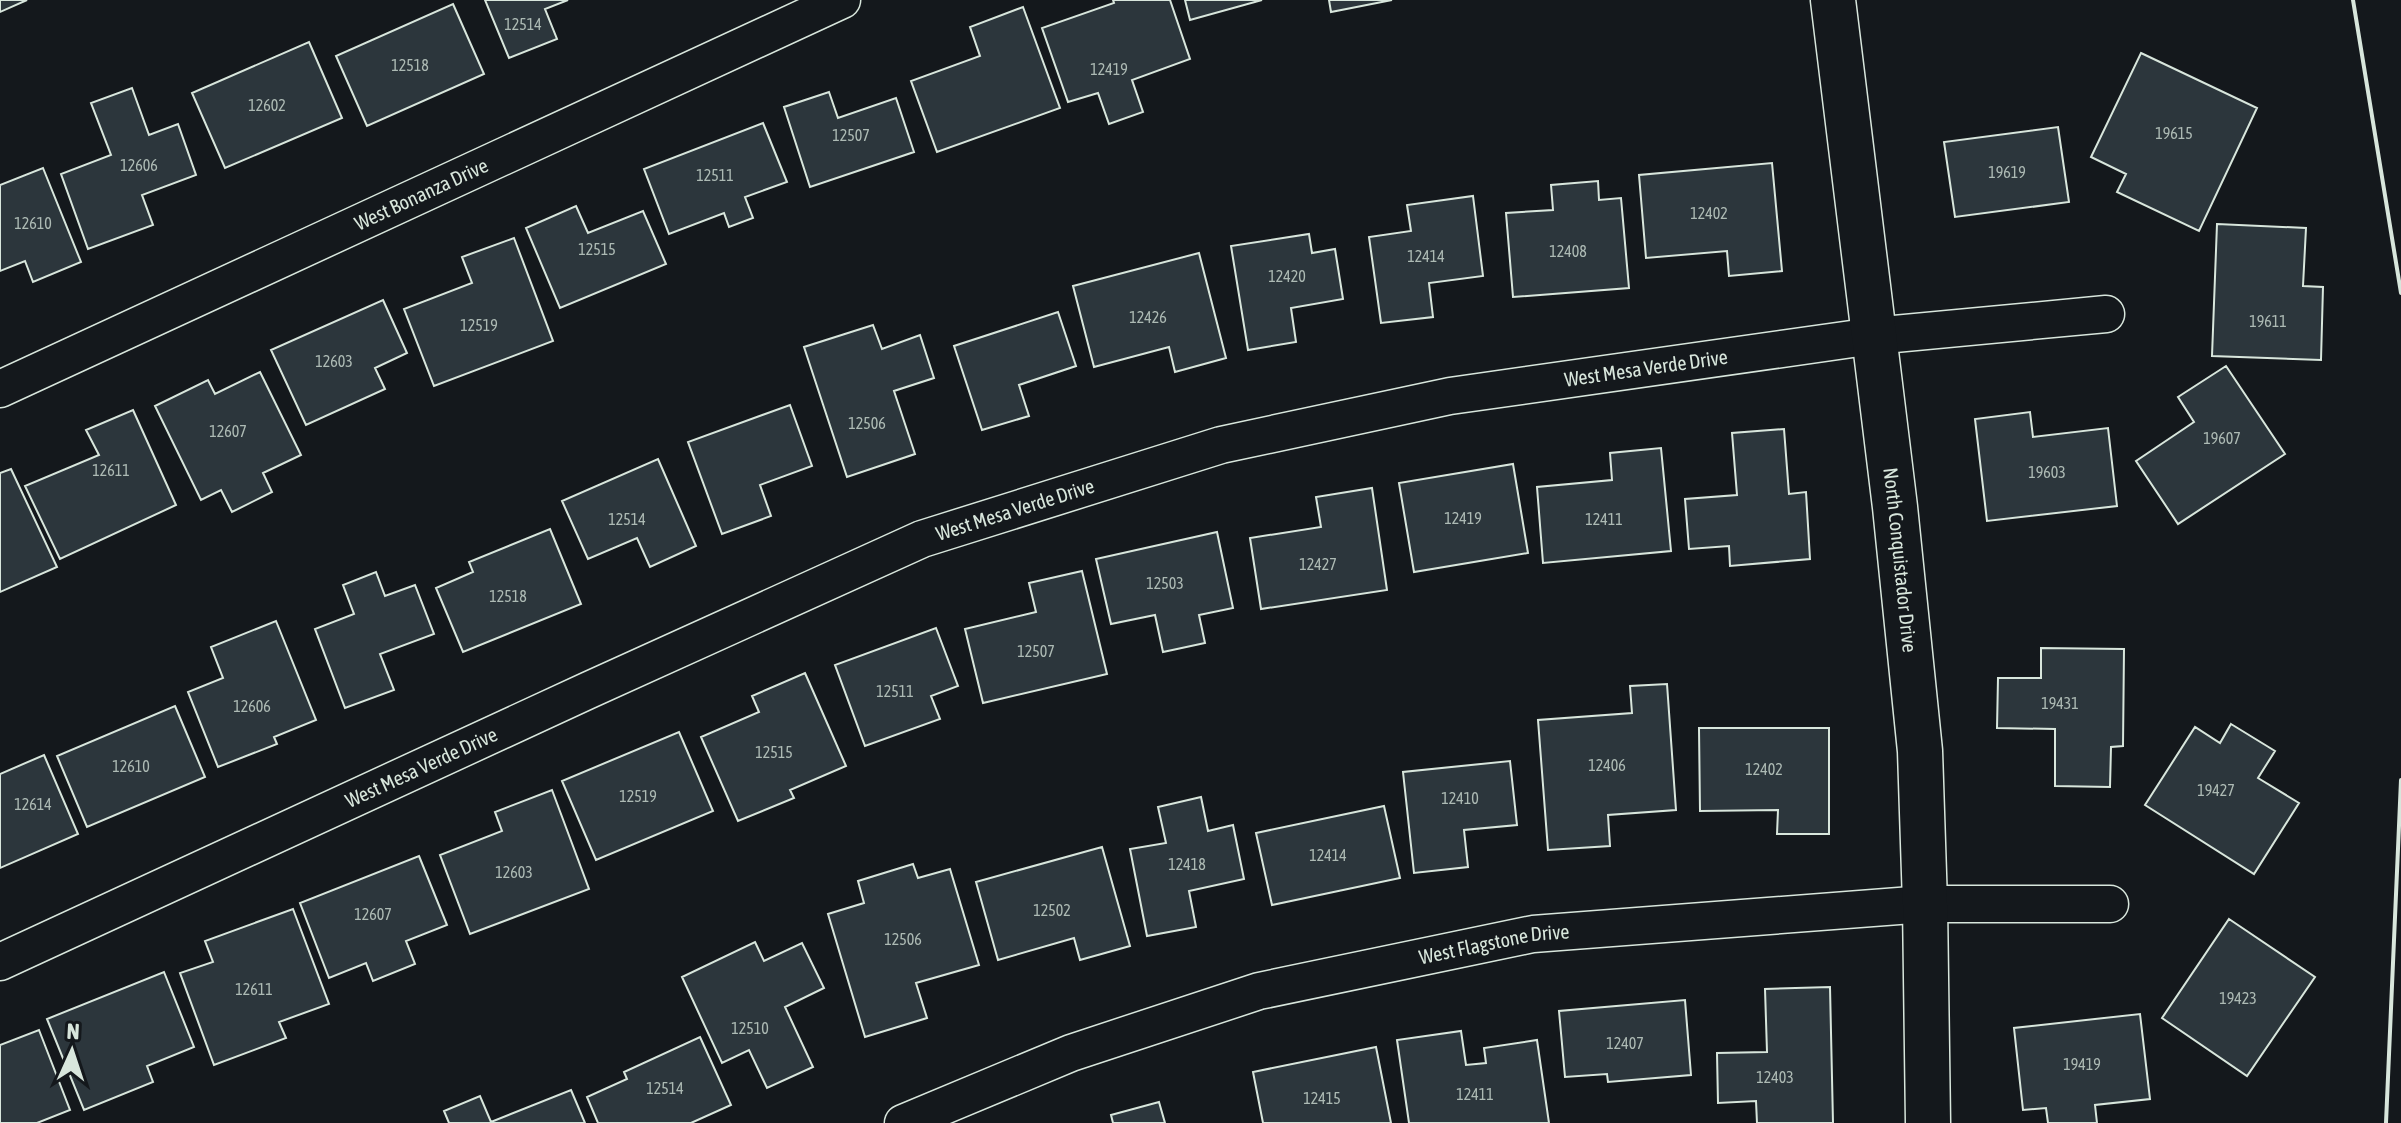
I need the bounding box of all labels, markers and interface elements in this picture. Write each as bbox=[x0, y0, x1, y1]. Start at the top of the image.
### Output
house number: 12514 bbox=[504, 15, 542, 33]
house number: 12518 bbox=[391, 56, 429, 74]
house number: 12419 bbox=[1090, 60, 1128, 78]
house number: 12602 bbox=[248, 96, 286, 114]
house number: 19615 bbox=[2155, 124, 2193, 142]
house number: 12507 bbox=[832, 126, 870, 144]
street label: West Bonanza Drive bbox=[351, 153, 491, 235]
house number: 12606 bbox=[120, 156, 158, 174]
house number: 19619 bbox=[1988, 163, 2026, 181]
house number: 12511 bbox=[696, 166, 734, 184]
house number: 12402 bbox=[1690, 204, 1728, 222]
house number: 12610 bbox=[14, 214, 52, 232]
house number: 12515 bbox=[578, 240, 616, 258]
house number: 12408 bbox=[1549, 242, 1587, 260]
house number: 12414 bbox=[1407, 247, 1445, 265]
house number: 12420 bbox=[1268, 267, 1306, 285]
house number: 12426 bbox=[1129, 308, 1167, 326]
house number: 19611 bbox=[2249, 312, 2287, 330]
house number: 12519 bbox=[460, 316, 498, 334]
street label: West Mesa Verde Drive bbox=[1563, 345, 1729, 391]
house number: 12603 bbox=[315, 352, 353, 370]
house number: 12506 bbox=[848, 414, 886, 432]
house number: 12607 bbox=[209, 422, 247, 440]
house number: 19607 bbox=[2203, 429, 2241, 447]
house number: 12611 bbox=[92, 461, 130, 479]
house number: 19603 bbox=[2028, 463, 2066, 481]
street label: North Conquistador Drive bbox=[1879, 466, 1922, 653]
street label: West Mesa Verde Drive bbox=[933, 474, 1097, 545]
house number: 12419 bbox=[1444, 509, 1482, 527]
house number: 12514 bbox=[608, 510, 646, 528]
house number: 12411 bbox=[1585, 510, 1623, 528]
house number: 12427 bbox=[1299, 555, 1337, 573]
house number: 12503 bbox=[1146, 574, 1184, 592]
house number: 12518 bbox=[489, 587, 527, 605]
house number: 12507 bbox=[1017, 642, 1055, 660]
house number: 12511 bbox=[876, 682, 914, 700]
house number: 19431 bbox=[2041, 694, 2079, 712]
house number: 12606 bbox=[233, 697, 271, 715]
street label: West Mesa Verde Drive bbox=[342, 722, 501, 812]
house number: 12515 bbox=[755, 743, 793, 761]
house number: 12406 bbox=[1588, 756, 1626, 774]
house number: 12610 bbox=[112, 757, 150, 775]
house number: 12402 bbox=[1745, 760, 1783, 778]
house number: 19427 bbox=[2197, 781, 2235, 799]
house number: 12519 bbox=[619, 787, 657, 805]
house number: 12410 bbox=[1441, 789, 1479, 807]
house number: 12614 bbox=[14, 795, 52, 813]
house number: 12414 bbox=[1309, 846, 1347, 864]
house number: 12418 bbox=[1168, 855, 1206, 873]
house number: 12603 bbox=[495, 863, 533, 881]
house number: 12502 bbox=[1033, 901, 1071, 919]
house number: 12607 bbox=[354, 905, 392, 923]
street label: West Flagstone Drive bbox=[1417, 919, 1570, 968]
house number: 12506 bbox=[884, 930, 922, 948]
house number: 12611 bbox=[235, 980, 273, 998]
house number: 19423 bbox=[2219, 989, 2257, 1007]
north arrow bbox=[32, 1011, 112, 1091]
text: N bbox=[66, 1018, 80, 1044]
house number: 12510 bbox=[731, 1019, 769, 1037]
house number: 12407 bbox=[1606, 1034, 1644, 1052]
house number: 19419 bbox=[2063, 1055, 2101, 1073]
house number: 12403 bbox=[1756, 1068, 1794, 1086]
house number: 12514 bbox=[646, 1079, 684, 1097]
house number: 12411 bbox=[1456, 1085, 1494, 1103]
house number: 12415 bbox=[1303, 1089, 1341, 1107]

